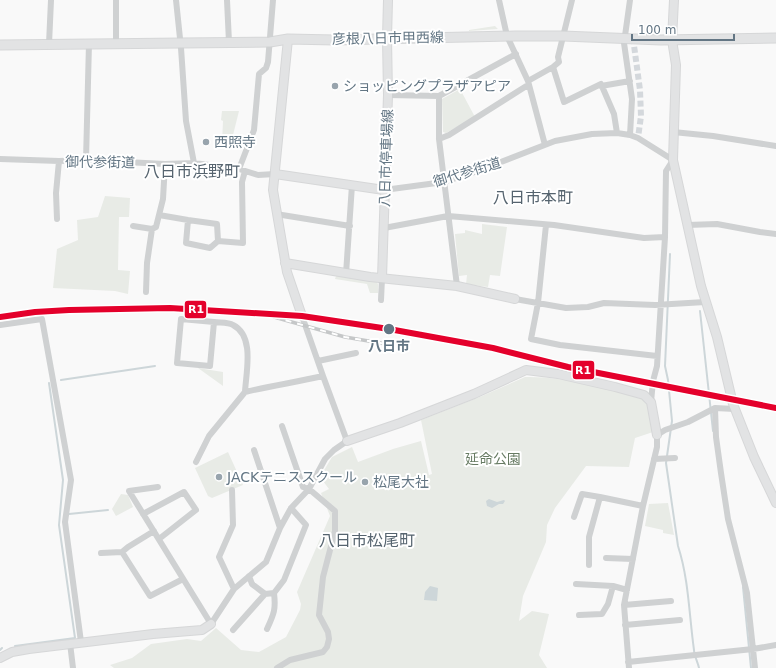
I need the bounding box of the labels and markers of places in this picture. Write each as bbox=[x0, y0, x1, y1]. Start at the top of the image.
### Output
place label: ショッピングプラザアピア bbox=[343, 78, 511, 94]
marker: ショッピングプラザアピア bbox=[330, 81, 340, 91]
place label: 西照寺 bbox=[214, 134, 256, 150]
marker: 西照寺 bbox=[201, 137, 211, 147]
marker: 八日市 bbox=[382, 322, 396, 336]
place label: 八日市 bbox=[368, 338, 410, 354]
place label: JACKテニススクール bbox=[226, 469, 357, 485]
marker: JACKテニススクール bbox=[214, 472, 224, 482]
place label: 松尾大社 bbox=[373, 474, 429, 490]
marker: 松尾大社 bbox=[360, 477, 370, 487]

